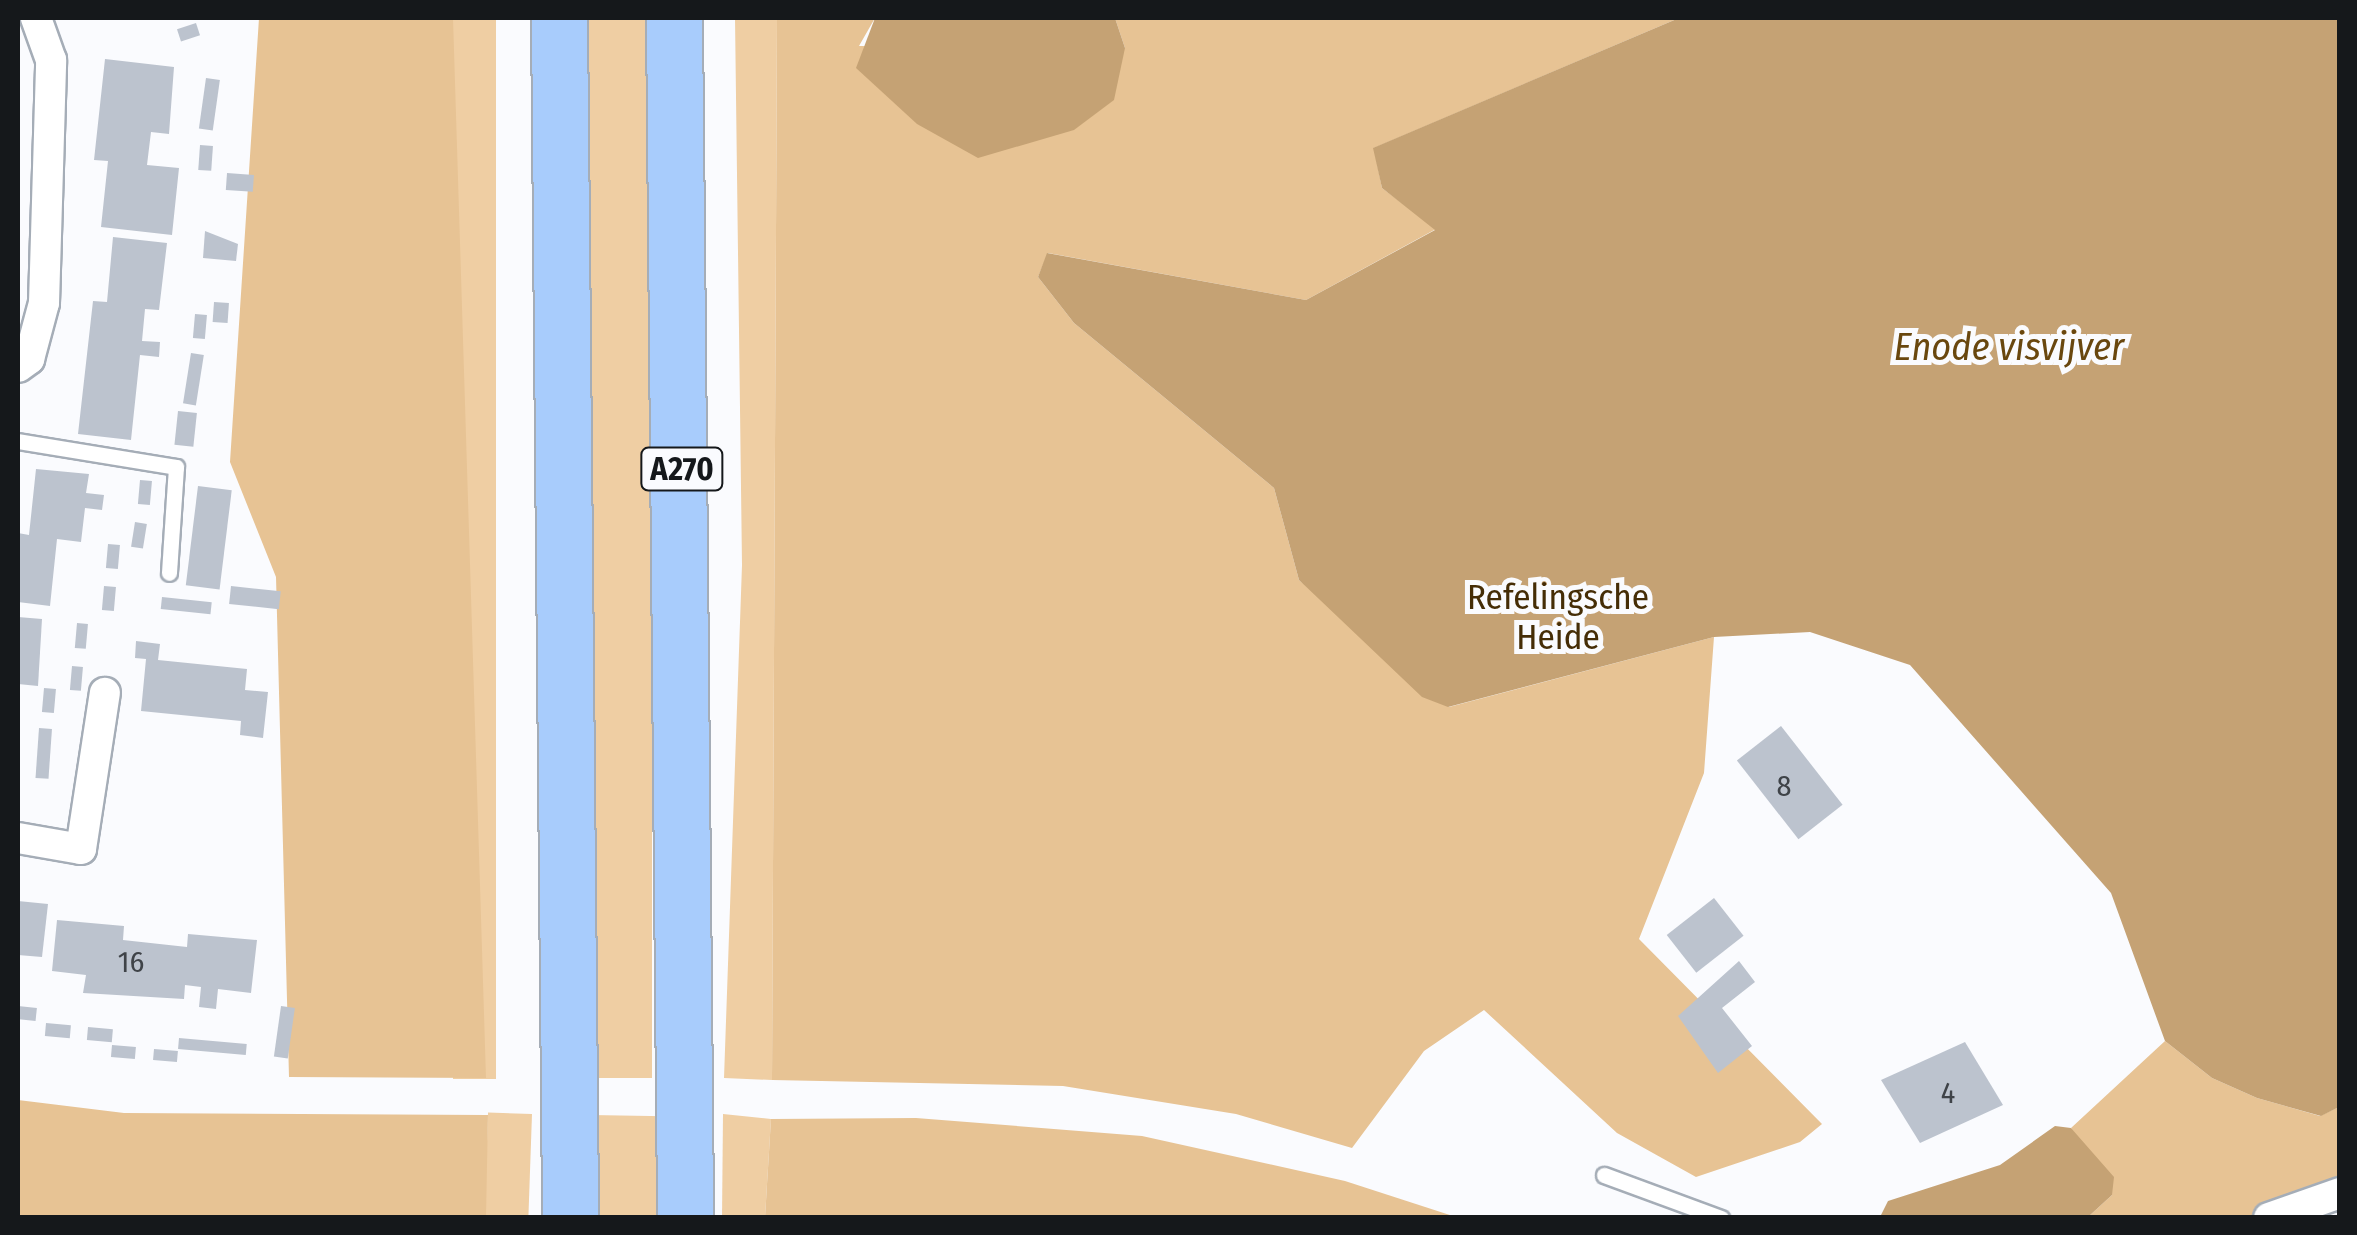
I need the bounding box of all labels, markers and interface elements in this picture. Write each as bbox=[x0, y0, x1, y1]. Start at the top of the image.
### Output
water label: Enode visvijver bbox=[1894, 325, 2124, 371]
road number: A270 bbox=[640, 442, 724, 496]
park label: Refelingsche Heide bbox=[1467, 576, 1649, 658]
house number: 8 bbox=[1777, 768, 1791, 804]
house number: 16 bbox=[118, 944, 144, 980]
house number: 4 bbox=[1941, 1075, 1955, 1111]

